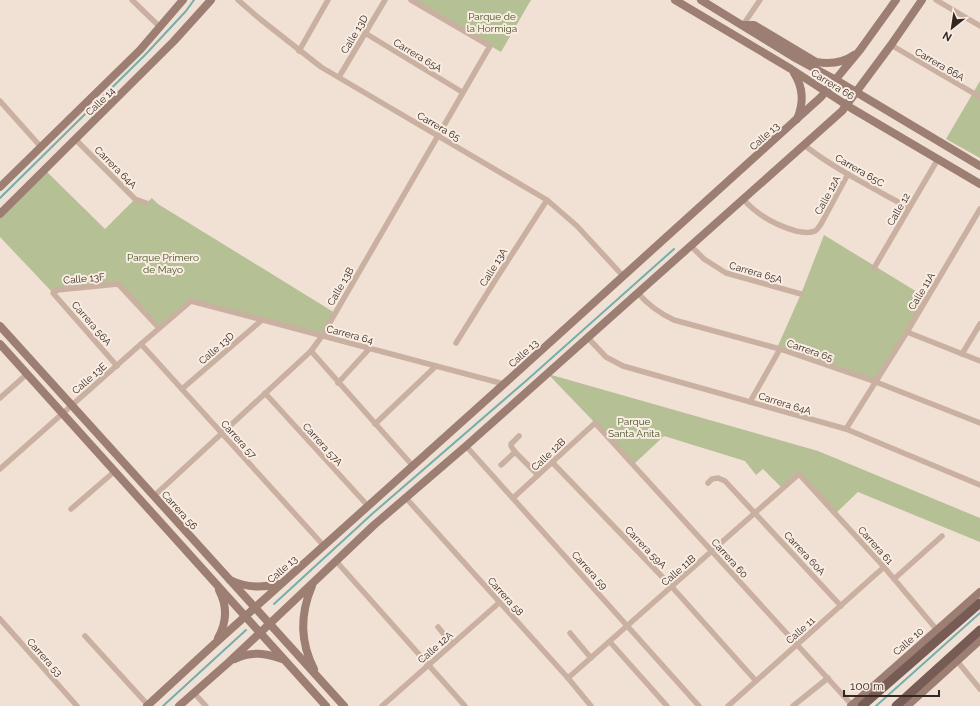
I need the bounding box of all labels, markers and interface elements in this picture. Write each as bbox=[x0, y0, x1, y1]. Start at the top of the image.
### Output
north arrow bbox=[932, 8, 972, 48]
park label: Parque de la Hormiga bbox=[467, 11, 517, 34]
street label: Calle 13D bbox=[339, 13, 370, 55]
text: N bbox=[940, 28, 954, 44]
street label: Carrera 65A bbox=[391, 37, 444, 74]
street label: Carrera 66A bbox=[913, 46, 967, 83]
street label: Carrera 66 bbox=[809, 67, 856, 102]
street label: Calle 14 bbox=[84, 85, 117, 118]
street label: Carrera 65 bbox=[415, 110, 463, 143]
street label: Calle 13 bbox=[747, 120, 781, 152]
street label: Carrera 64A bbox=[92, 144, 139, 191]
street label: Carrera 65C bbox=[833, 152, 886, 189]
street label: Calle 12A bbox=[812, 174, 843, 216]
street label: Calle 12 bbox=[885, 191, 912, 227]
street label: Calle 13A bbox=[477, 246, 509, 288]
park label: Parque Primero de Mayo bbox=[127, 252, 199, 275]
street label: Carrera 65A bbox=[728, 260, 784, 285]
street label: Calle 13B bbox=[325, 265, 356, 307]
street label: Calle 11A bbox=[906, 270, 937, 312]
street label: Calle 13F bbox=[63, 271, 105, 286]
street label: Carrera 56A bbox=[70, 299, 114, 348]
street label: Carrera 64 bbox=[325, 323, 375, 346]
street label: Calle 13D bbox=[197, 330, 236, 367]
street label: Calle 13 bbox=[506, 337, 540, 369]
street label: Carrera 65 bbox=[785, 337, 835, 364]
street label: Calle 13E bbox=[70, 360, 109, 396]
street label: Carrera 64A bbox=[757, 390, 813, 417]
park label: Parque Santa Anita bbox=[608, 416, 660, 439]
street label: Carrera 57 bbox=[219, 418, 259, 461]
street label: Carrera 57A bbox=[301, 421, 345, 468]
street label: Calle 12B bbox=[529, 436, 568, 473]
street label: Carrera 56 bbox=[159, 489, 200, 532]
street label: Carrera 59A bbox=[623, 524, 669, 571]
street label: Carrera 61 bbox=[856, 524, 896, 567]
street label: Carrera 60A bbox=[782, 529, 828, 577]
street label: Carrera 60 bbox=[709, 537, 750, 580]
street label: Carrera 59 bbox=[570, 549, 610, 592]
street label: Calle 11B bbox=[659, 552, 698, 588]
street label: Calle 13 bbox=[265, 553, 299, 585]
street label: Carrera 58 bbox=[486, 575, 526, 618]
street label: Calle 11 bbox=[784, 614, 817, 646]
street label: Calle 10 bbox=[891, 625, 926, 658]
street label: Calle 12A bbox=[416, 629, 455, 665]
street label: Carrera 53 bbox=[25, 636, 65, 679]
scale bar bbox=[844, 672, 939, 698]
text: 100 m bbox=[850, 679, 884, 693]

